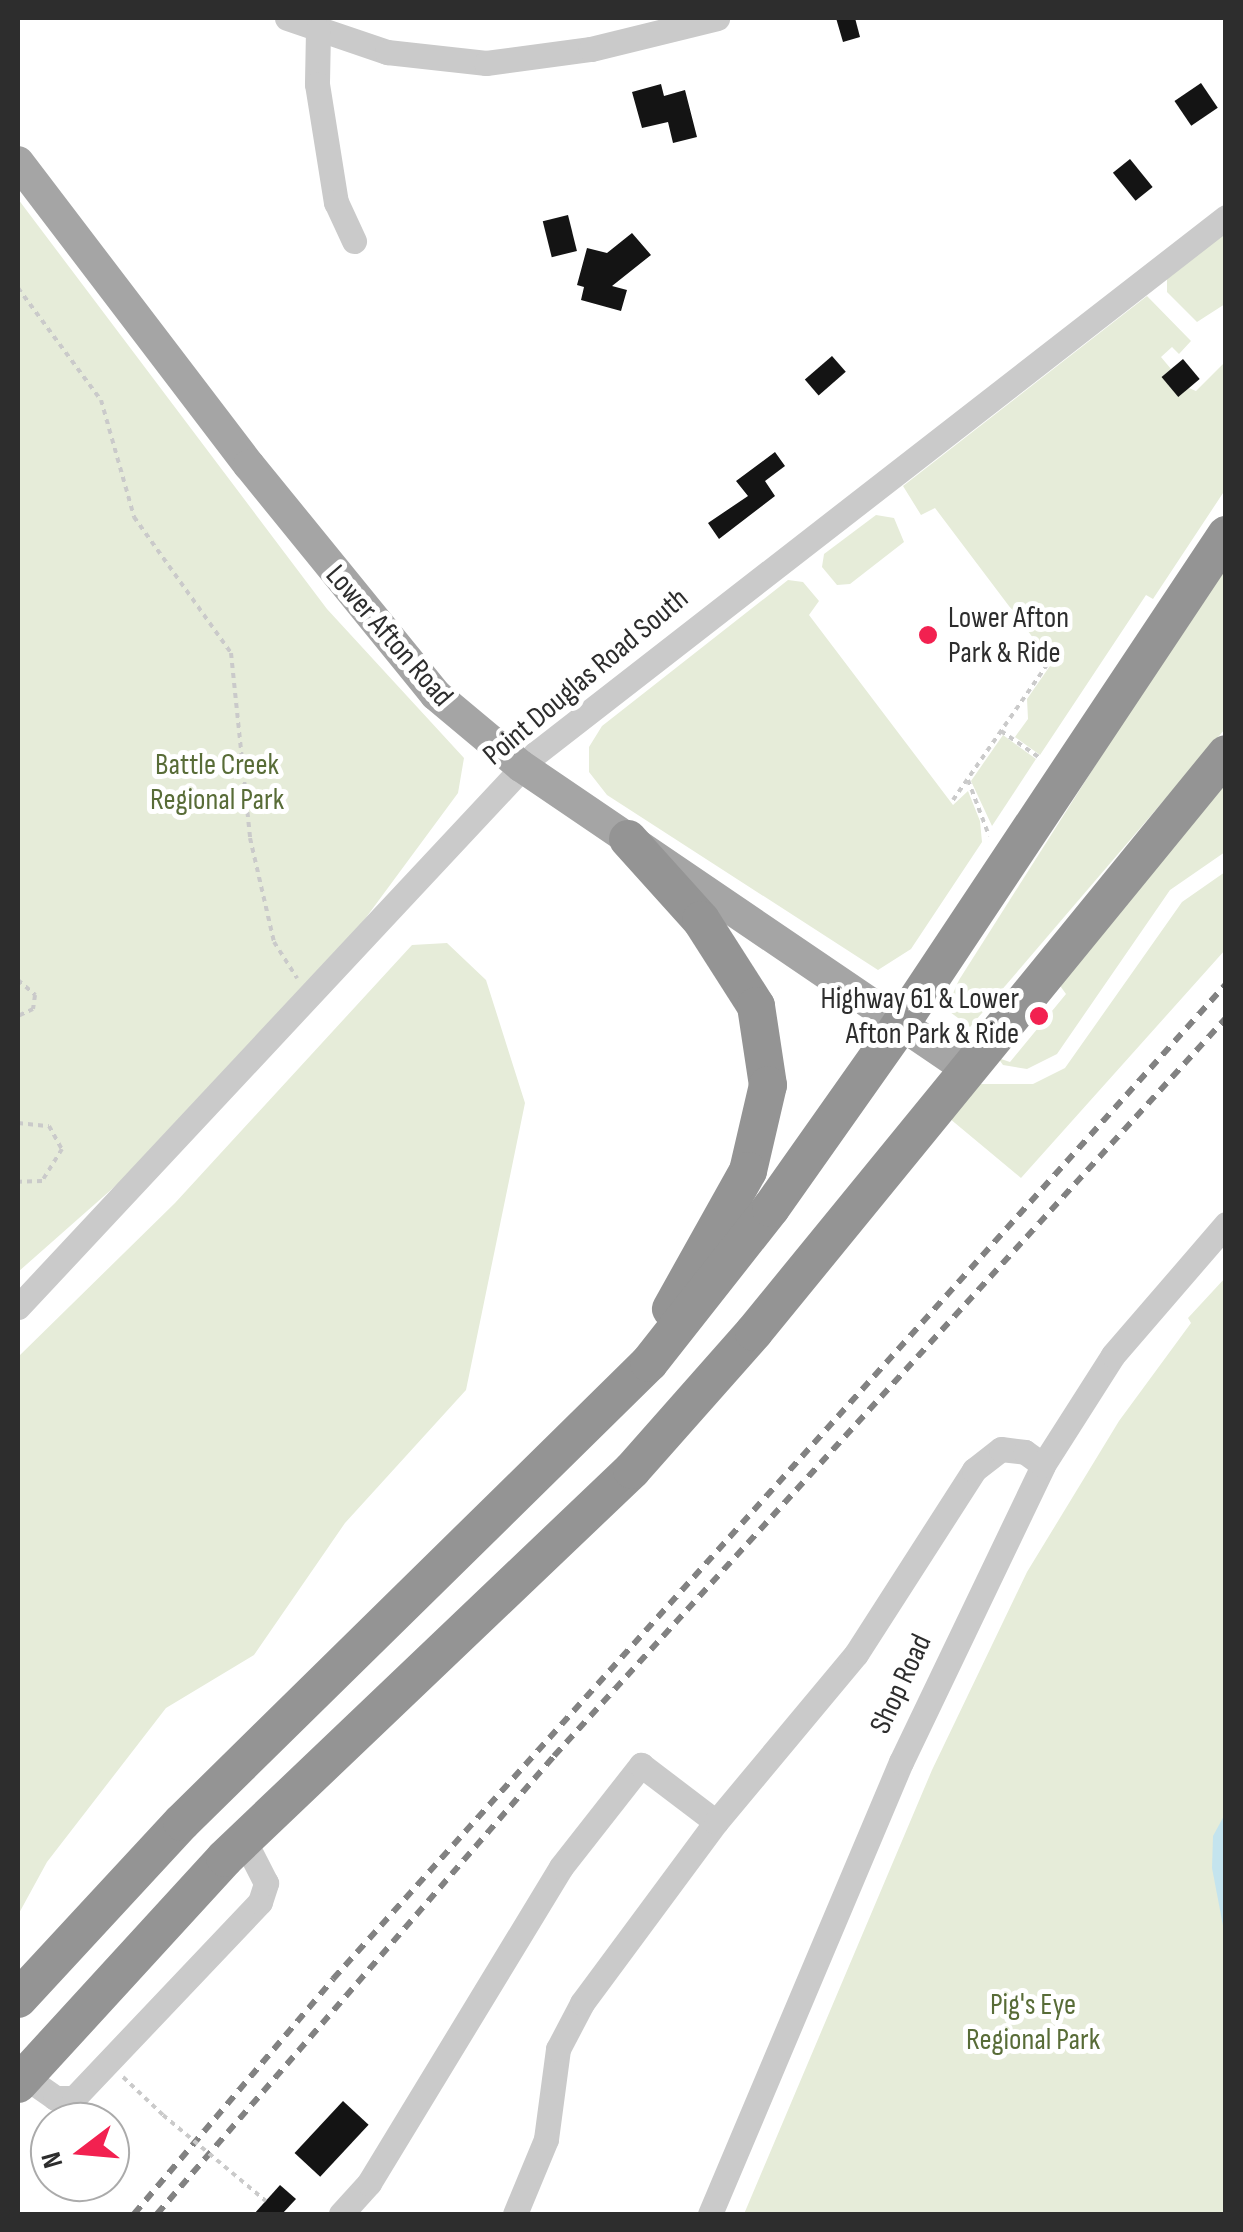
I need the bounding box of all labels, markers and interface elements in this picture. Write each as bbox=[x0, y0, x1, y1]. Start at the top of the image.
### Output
street label: Lower Afton Road bbox=[318, 558, 460, 714]
street label: Point Douglas Road South bbox=[476, 581, 696, 773]
place label: Lower Afton Park & Ride bbox=[948, 600, 1069, 670]
marker: Lower Afton Park & Ride bbox=[917, 624, 939, 646]
park label: Battle Creek Regional Park bbox=[150, 747, 284, 818]
place label: Highway 61 & Lower Afton Park & Ride bbox=[820, 981, 1019, 1052]
marker: Highway 61 & Lower Afton Park & Ride bbox=[1028, 1005, 1050, 1027]
street label: Shop Road bbox=[862, 1629, 940, 1739]
park label: Pig's Eye Regional Park bbox=[966, 1987, 1100, 2058]
north arrow bbox=[30, 2102, 130, 2202]
text: N bbox=[35, 2148, 71, 2172]

